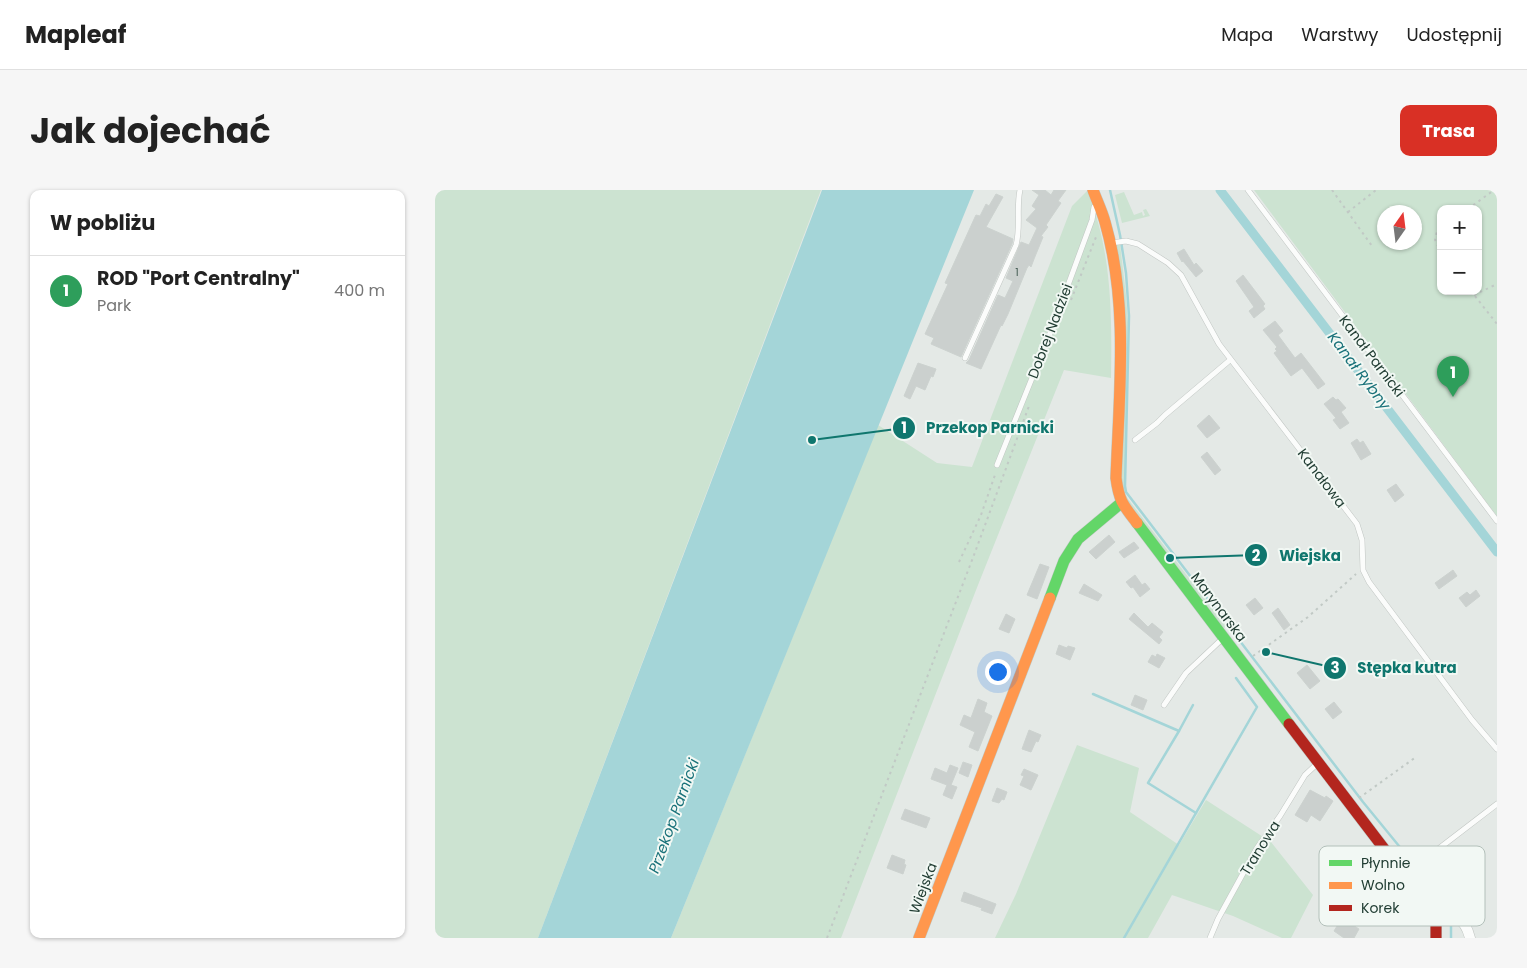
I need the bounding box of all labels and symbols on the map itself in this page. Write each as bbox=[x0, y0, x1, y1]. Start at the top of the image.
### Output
north arrow bbox=[1377, 205, 1422, 250]
house number: 1 bbox=[1015, 264, 1019, 280]
street label: Dobrej Nadziei bbox=[1023, 281, 1077, 381]
street label: Kanał Parnicki bbox=[1335, 311, 1409, 401]
water label: Kanał Rybny bbox=[1323, 327, 1396, 415]
pin: 1 bbox=[1437, 356, 1469, 397]
callout: Przekop Parnicki bbox=[891, 413, 1064, 443]
text: 1 bbox=[901, 417, 907, 438]
text: Przekop Parnicki bbox=[926, 417, 1054, 438]
street label: Kanałowa bbox=[1293, 444, 1351, 512]
callout: Wiejska bbox=[1244, 540, 1350, 570]
text: 2 bbox=[1252, 545, 1261, 566]
text: Wiejska bbox=[1279, 545, 1341, 566]
street label: Marynarska bbox=[1186, 568, 1252, 646]
callout: Stępka kutra bbox=[1323, 653, 1467, 683]
text: 3 bbox=[1330, 657, 1340, 678]
text: Stępka kutra bbox=[1357, 657, 1457, 678]
your location bbox=[985, 659, 1011, 685]
water label: Przekop Parnicki bbox=[643, 755, 704, 876]
street label: Tranowa bbox=[1235, 817, 1285, 879]
legend bbox=[1319, 846, 1485, 926]
text: Płynnie bbox=[1361, 853, 1411, 873]
street label: Wiejska bbox=[904, 860, 942, 916]
text: Wolno bbox=[1361, 875, 1405, 895]
text: Korek bbox=[1361, 898, 1400, 918]

